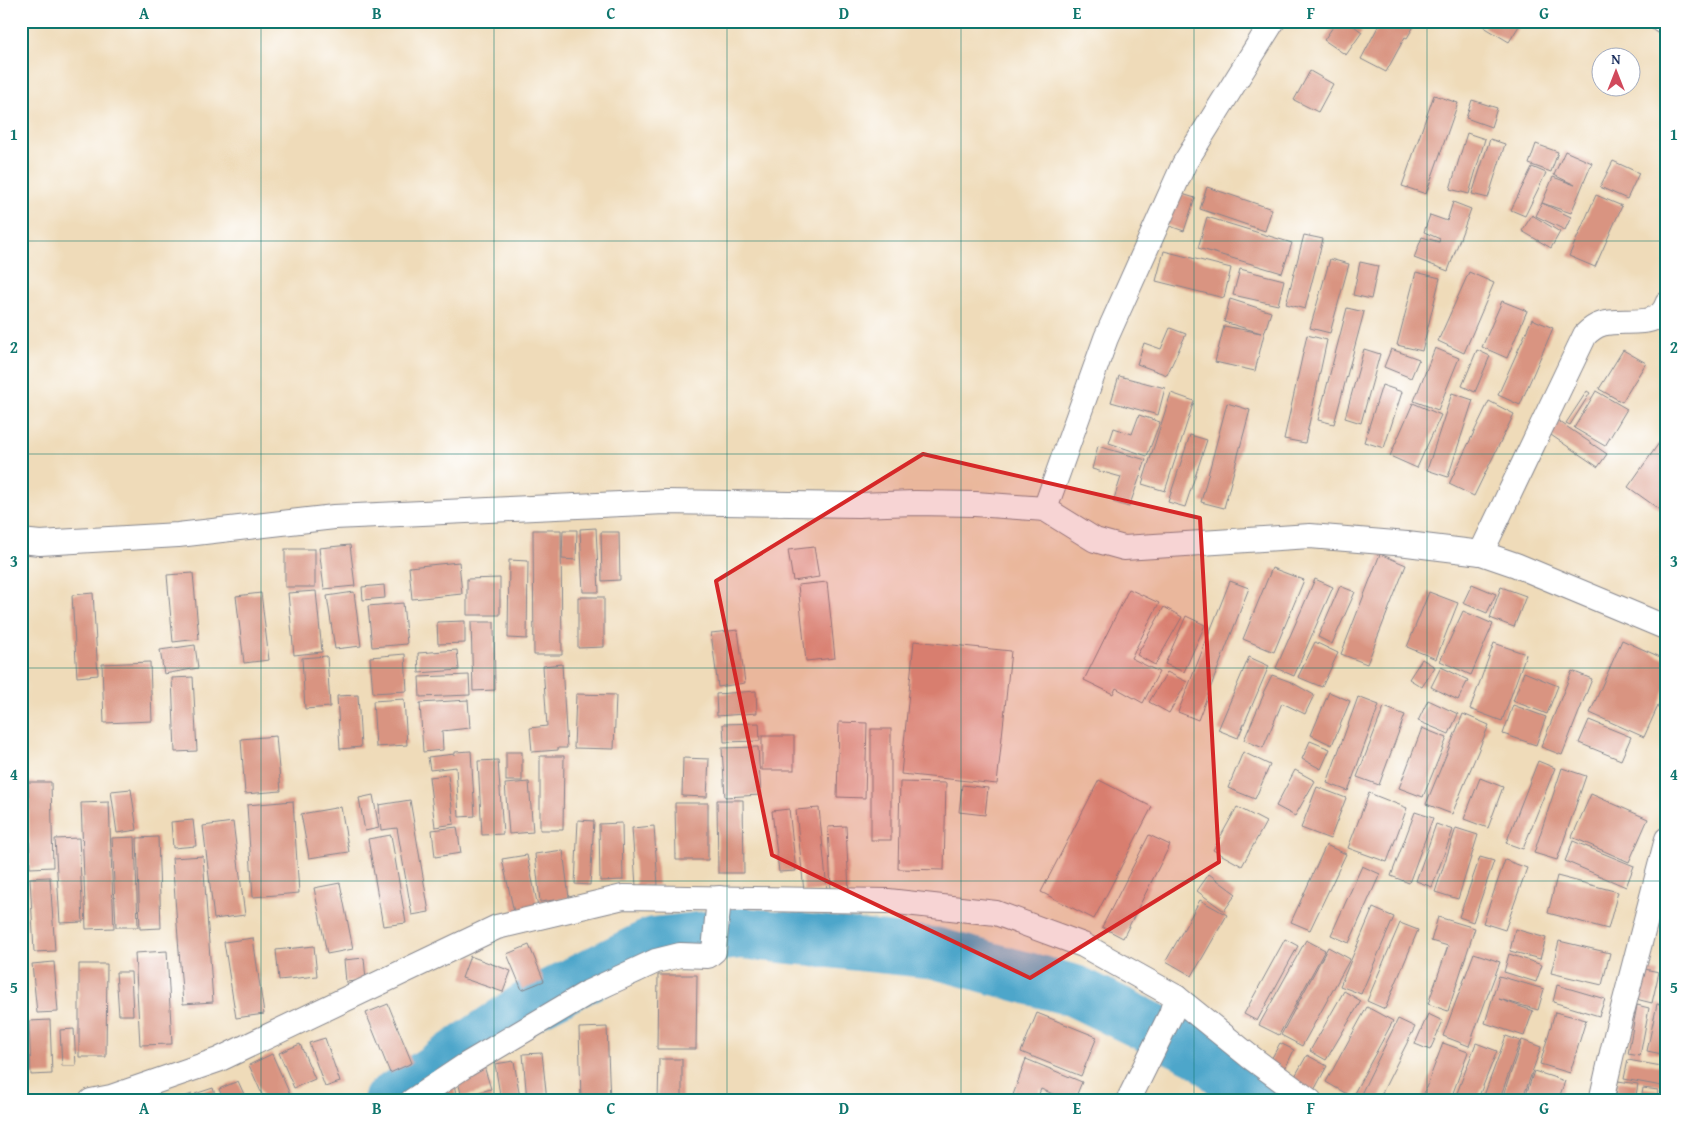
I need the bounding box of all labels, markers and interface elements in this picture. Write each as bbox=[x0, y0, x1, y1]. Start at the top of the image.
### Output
text: A bbox=[139, 1, 150, 25]
text: B bbox=[372, 1, 382, 25]
text: C bbox=[606, 1, 616, 25]
text: D bbox=[839, 1, 849, 25]
text: E bbox=[1073, 1, 1082, 25]
text: F bbox=[1307, 1, 1315, 25]
text: G bbox=[1539, 1, 1549, 25]
north arrow bbox=[1590, 48, 1640, 98]
text: N bbox=[1611, 49, 1621, 69]
text: 1 bbox=[10, 122, 18, 146]
text: 1 bbox=[1670, 122, 1678, 146]
text: 2 bbox=[10, 335, 18, 359]
text: 2 bbox=[1670, 335, 1678, 359]
text: 3 bbox=[10, 549, 18, 573]
text: 3 bbox=[1670, 549, 1678, 573]
text: 4 bbox=[10, 762, 18, 786]
text: 4 bbox=[1670, 762, 1678, 786]
text: 5 bbox=[10, 975, 18, 999]
text: 5 bbox=[1670, 975, 1678, 999]
text: A bbox=[139, 1096, 150, 1120]
text: B bbox=[372, 1096, 382, 1120]
text: C bbox=[606, 1096, 616, 1120]
text: D bbox=[839, 1096, 849, 1120]
text: E bbox=[1073, 1096, 1082, 1120]
text: F bbox=[1307, 1096, 1315, 1120]
text: G bbox=[1539, 1096, 1549, 1120]

